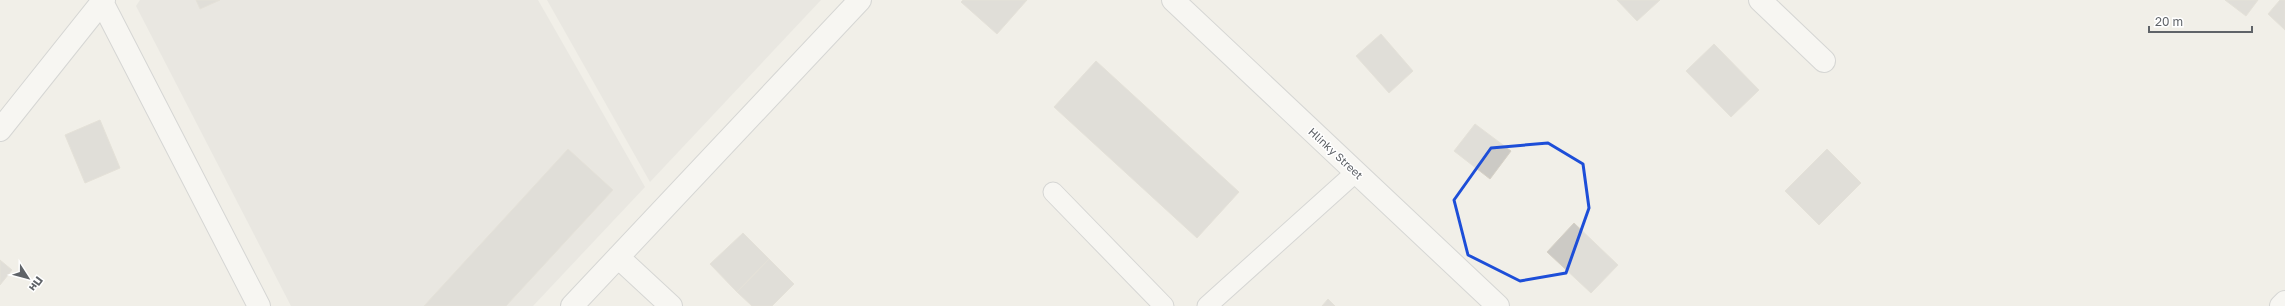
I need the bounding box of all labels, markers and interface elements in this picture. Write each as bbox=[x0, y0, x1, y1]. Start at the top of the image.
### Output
scale bar bbox=[2149, 8, 2252, 34]
text: 20 m bbox=[2155, 14, 2183, 29]
street label: Hlinky Street bbox=[1306, 125, 1366, 181]
north arrow bbox=[8, 258, 48, 298]
text: Пн bbox=[27, 274, 46, 294]

